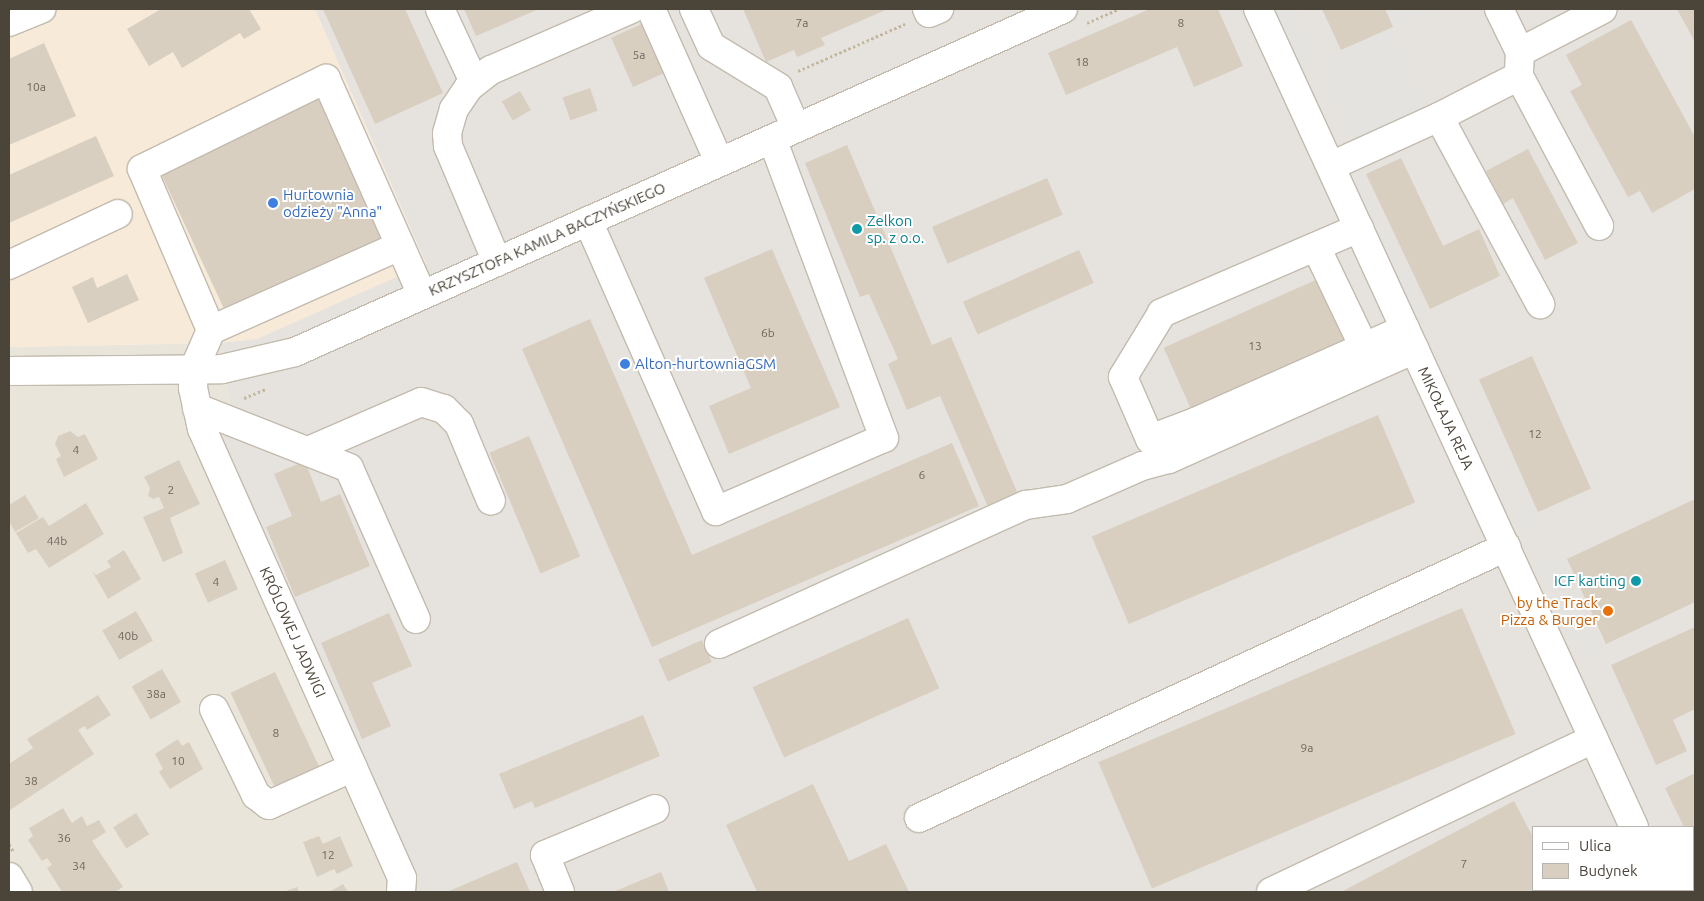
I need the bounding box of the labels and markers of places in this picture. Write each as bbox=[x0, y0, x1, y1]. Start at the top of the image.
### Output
place label: Hurtownia odzieży "Anna" bbox=[283, 185, 382, 220]
marker: Hurtownia odzieży "Anna" bbox=[267, 197, 279, 209]
place label: Zelkon sp. z o.o. bbox=[867, 211, 924, 246]
marker: Zelkon sp. z o.o. bbox=[851, 223, 863, 235]
place label: Alton-hurtowniaGSM bbox=[635, 355, 776, 373]
marker: Alton-hurtowniaGSM bbox=[619, 358, 631, 370]
place label: ICF karting bbox=[1554, 572, 1626, 590]
marker: ICF karting bbox=[1630, 575, 1642, 587]
place label: by the Track Pizza & Burger bbox=[1501, 593, 1598, 628]
marker: by the Track Pizza & Burger bbox=[1602, 605, 1614, 617]

